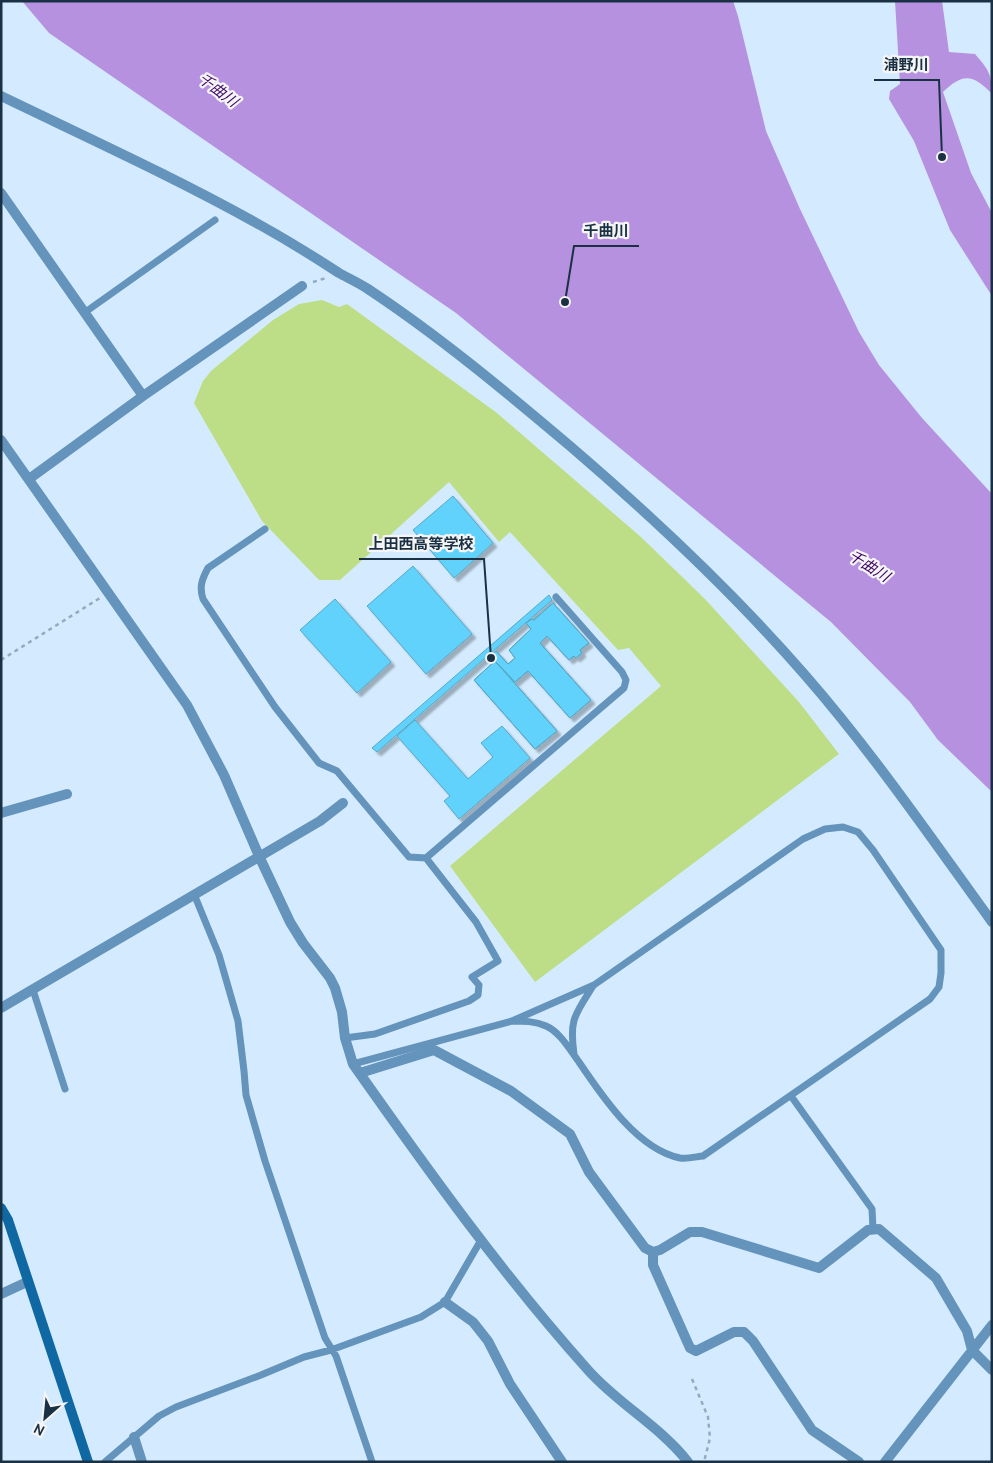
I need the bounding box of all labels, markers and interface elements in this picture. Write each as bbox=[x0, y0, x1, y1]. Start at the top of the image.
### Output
callout: 浦野川 bbox=[874, 50, 939, 80]
text: 浦野川 bbox=[883, 56, 929, 74]
water label: 千曲川 bbox=[195, 69, 243, 112]
callout: 千曲川 bbox=[574, 216, 639, 246]
text: 千曲川 bbox=[583, 222, 629, 240]
callout: 上田西高等学校 bbox=[359, 529, 484, 559]
text: 上田西高等学校 bbox=[368, 535, 474, 553]
water label: 千曲川 bbox=[845, 546, 895, 587]
north arrow bbox=[20, 1393, 70, 1443]
text: N bbox=[31, 1419, 48, 1440]

